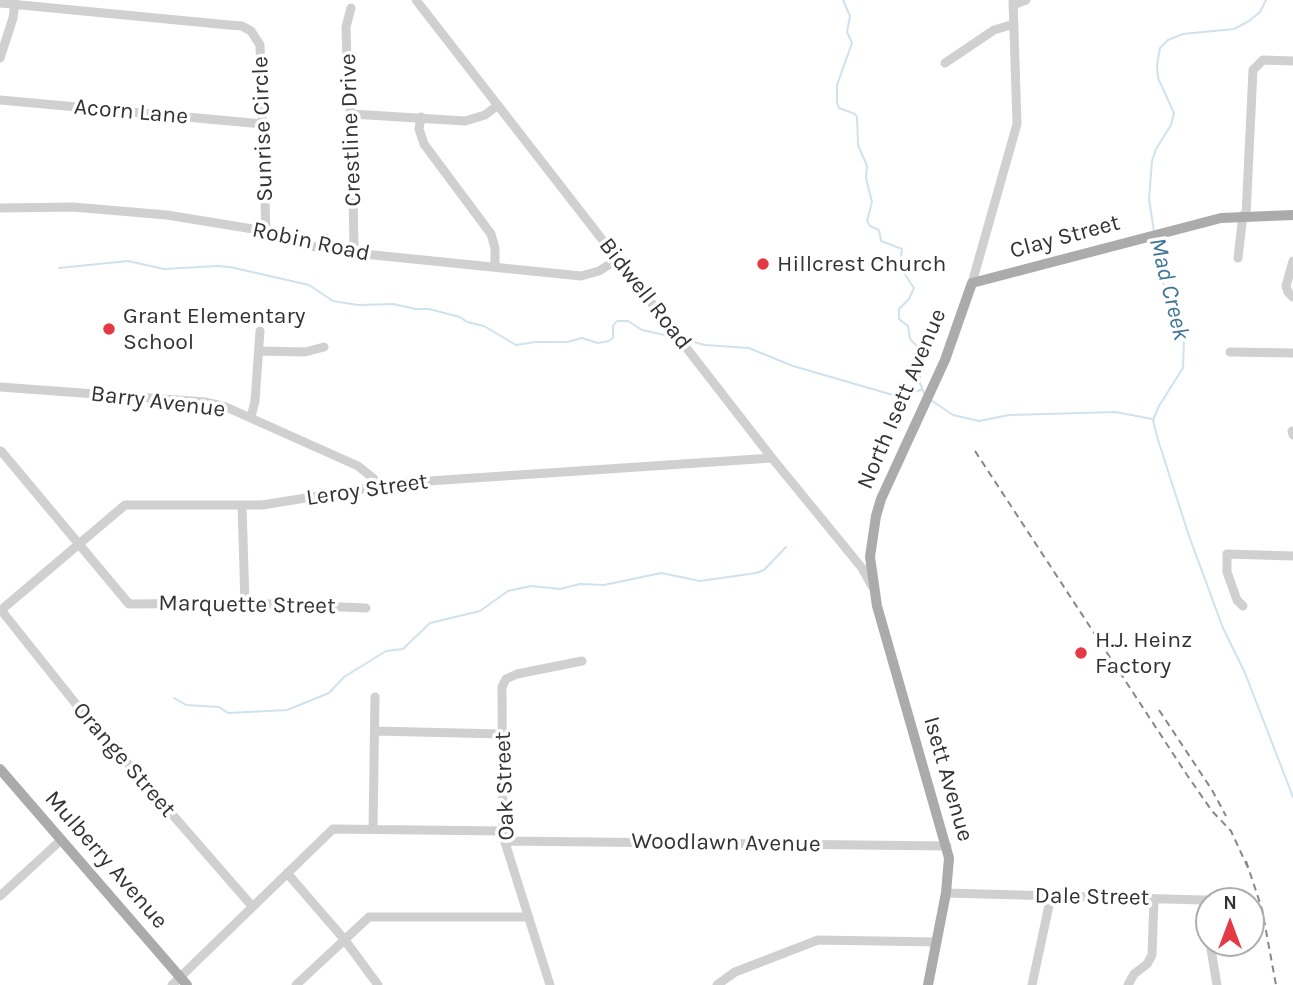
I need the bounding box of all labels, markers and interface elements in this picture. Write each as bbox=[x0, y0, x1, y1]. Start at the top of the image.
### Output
street label: Crestline Drive bbox=[335, 53, 367, 207]
street label: Sunrise Circle bbox=[247, 56, 279, 202]
street label: Acorn Lane bbox=[73, 93, 189, 131]
street label: Clay Street bbox=[1007, 209, 1123, 265]
street label: Robin Road bbox=[250, 216, 372, 268]
street label: Bidwell Road bbox=[593, 232, 697, 356]
water label: Mad Creek bbox=[1142, 235, 1196, 343]
place label: Hillcrest Church bbox=[777, 250, 946, 278]
marker: Hillcrest Church bbox=[755, 256, 771, 272]
place label: Grant Elementary School bbox=[123, 302, 305, 356]
street label: North Isett Avenue bbox=[852, 305, 952, 493]
marker: Grant Elementary School bbox=[101, 321, 117, 337]
street label: Barry Avenue bbox=[89, 380, 227, 424]
street label: Leroy Street bbox=[304, 468, 430, 512]
street label: Marquette Street bbox=[158, 590, 336, 620]
place label: H.J. Heinz Factory bbox=[1095, 626, 1192, 680]
marker: H.J. Heinz Factory bbox=[1073, 645, 1089, 661]
street label: Orange Street bbox=[67, 697, 181, 823]
street label: Isett Avenue bbox=[917, 713, 979, 845]
street label: Oak Street bbox=[489, 731, 521, 841]
street label: Mulberry Avenue bbox=[39, 785, 173, 935]
street label: Woodlawn Avenue bbox=[631, 828, 821, 858]
street label: Dale Street bbox=[1034, 882, 1150, 912]
north arrow bbox=[1195, 887, 1265, 957]
text: N bbox=[1223, 892, 1237, 914]

